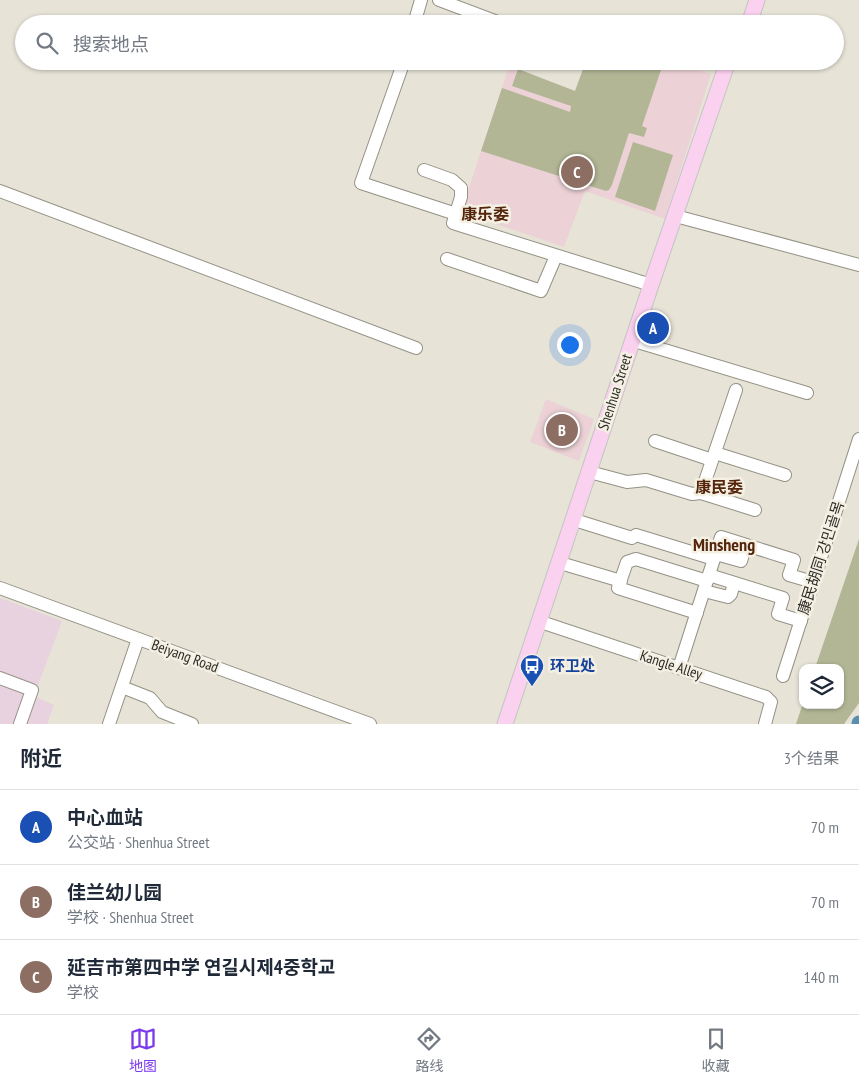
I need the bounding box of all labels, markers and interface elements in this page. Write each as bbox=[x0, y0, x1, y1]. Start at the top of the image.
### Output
search box bbox=[15, 15, 844, 70]
icon: search bbox=[33, 29, 61, 57]
text: 搜索地点 bbox=[73, 32, 149, 56]
pin: C bbox=[561, 153, 593, 191]
district label: 康乐委 bbox=[461, 204, 509, 224]
pin: A bbox=[637, 309, 669, 347]
your location bbox=[557, 332, 583, 358]
street label: Shenhua Street bbox=[593, 351, 636, 432]
pin: B bbox=[546, 411, 578, 449]
district label: 康民委 bbox=[695, 477, 743, 497]
street label: 康民胡同 강민골목 bbox=[793, 499, 848, 617]
district label: Minsheng bbox=[693, 533, 755, 556]
street label: Beiyang Road bbox=[149, 635, 221, 676]
street label: Kangle Alley bbox=[638, 646, 705, 684]
bus stop icon: 环卫处 bbox=[519, 653, 545, 687]
place label: 环卫处 bbox=[550, 656, 595, 675]
map controls bbox=[799, 664, 844, 709]
button: layers bbox=[799, 664, 844, 709]
text: 附近 bbox=[20, 745, 62, 772]
text: 3个结果 bbox=[784, 748, 839, 768]
text: 中心血站 bbox=[67, 805, 143, 829]
text: A bbox=[32, 817, 40, 837]
text: 70 m bbox=[811, 817, 839, 837]
text: 公交站 · Shenhua Street bbox=[67, 832, 210, 852]
text: 佳兰幼儿园 bbox=[67, 880, 162, 904]
text: B bbox=[32, 892, 40, 912]
text: 70 m bbox=[811, 892, 839, 912]
text: 学校 · Shenhua Street bbox=[67, 907, 194, 927]
text: 延吉市第四中学 연길시제4중학교 bbox=[67, 955, 335, 979]
text: C bbox=[32, 967, 40, 987]
text: 140 m bbox=[804, 967, 839, 987]
text: 学校 bbox=[67, 982, 99, 1002]
tab: 地图 bbox=[129, 1025, 157, 1075]
tab: 路线 bbox=[415, 1025, 443, 1075]
tab: 收藏 bbox=[702, 1025, 730, 1075]

